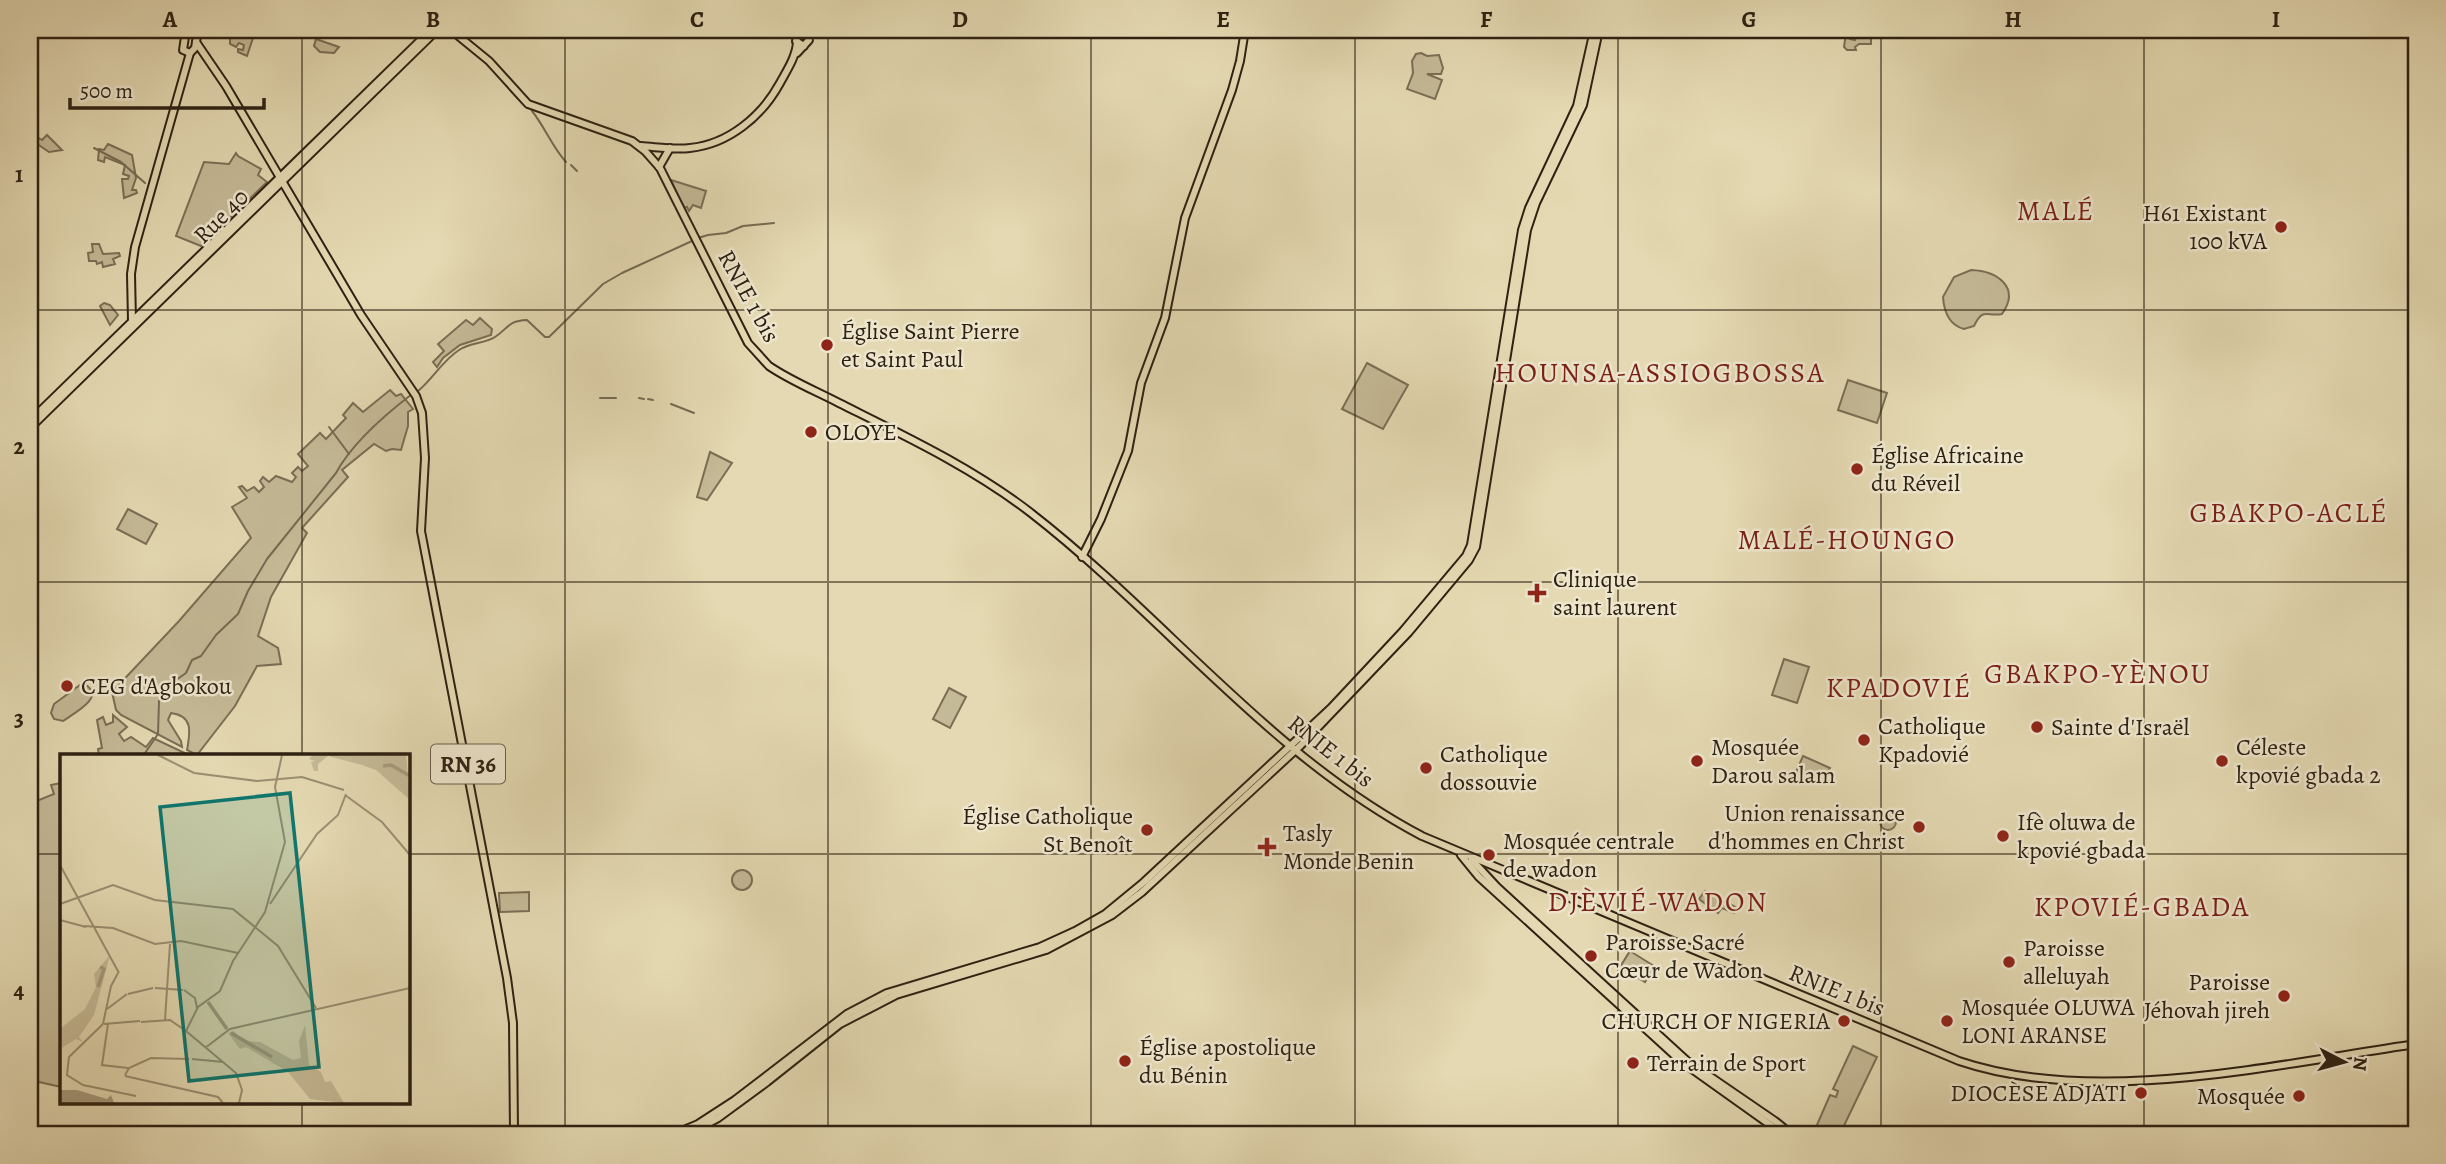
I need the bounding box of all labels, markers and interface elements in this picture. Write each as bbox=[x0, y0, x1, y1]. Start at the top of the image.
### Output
text: A bbox=[162, 4, 178, 35]
text: B bbox=[426, 4, 440, 35]
text: C bbox=[690, 4, 704, 35]
text: D bbox=[952, 4, 968, 35]
text: E bbox=[1216, 4, 1230, 35]
text: F bbox=[1480, 4, 1493, 35]
text: G bbox=[1741, 4, 1757, 35]
text: H bbox=[2004, 4, 2022, 35]
text: I bbox=[2272, 4, 2280, 35]
scale bar bbox=[70, 66, 264, 110]
text: 500 m bbox=[80, 77, 133, 105]
text: 1 bbox=[15, 159, 23, 190]
street label: Rue 40 bbox=[186, 181, 256, 251]
district label: MALÉ bbox=[2017, 192, 2095, 230]
place label: H61 Existant 100 kVA bbox=[2143, 197, 2268, 257]
marker: H61 Existant 100 kVA bbox=[2273, 219, 2289, 235]
street label: RNIE 1 bis bbox=[711, 244, 787, 348]
place label: Église Saint Pierre et Saint Paul bbox=[841, 315, 1019, 375]
marker: Église Saint Pierre et Saint Paul bbox=[819, 337, 835, 353]
district label: HOUNSA-ASSIOGBOSSA bbox=[1494, 354, 1826, 392]
place label: OLOYE bbox=[825, 416, 897, 448]
marker: OLOYE bbox=[803, 424, 819, 440]
text: 2 bbox=[13, 431, 25, 462]
place label: Église Africaine du Réveil bbox=[1871, 439, 2024, 499]
marker: Église Africaine du Réveil bbox=[1849, 461, 1865, 477]
district label: GBAKPO-ACLÉ bbox=[2189, 494, 2389, 532]
district label: MALÉ-HOUNGO bbox=[1738, 521, 1956, 559]
place label: Clinique saint laurent bbox=[1553, 563, 1677, 623]
marker: Clinique saint laurent bbox=[1527, 583, 1547, 603]
district label: GBAKPO-YÈNOU bbox=[1984, 655, 2212, 693]
district label: KPADOVIÉ bbox=[1826, 669, 1972, 707]
place label: CEG d'Agbokou bbox=[81, 670, 232, 702]
marker: CEG d'Agbokou bbox=[59, 678, 75, 694]
text: 3 bbox=[14, 703, 24, 734]
street label: RNIE 1 bis bbox=[1281, 707, 1381, 795]
place label: Catholique Kpadovié bbox=[1878, 710, 1986, 770]
place label: Sainte d'Israël bbox=[2051, 711, 2190, 743]
marker: Sainte d'Israël bbox=[2029, 719, 2045, 735]
place label: Mosquée Darou salam bbox=[1711, 731, 1836, 791]
place label: Céleste kpovié gbada 2 bbox=[2236, 731, 2381, 791]
marker: Catholique Kpadovié bbox=[1856, 732, 1872, 748]
place label: Catholique dossouvie bbox=[1440, 738, 1548, 798]
road number: RN 36 bbox=[431, 744, 505, 784]
marker: Mosquée Darou salam bbox=[1689, 753, 1705, 769]
marker: Céleste kpovié gbada 2 bbox=[2214, 753, 2230, 769]
inset map bbox=[60, 754, 410, 1104]
marker: Catholique dossouvie bbox=[1418, 760, 1434, 776]
place label: Union renaissance d'hommes en Christ bbox=[1708, 797, 1905, 857]
place label: Église Catholique St Benoît bbox=[962, 800, 1133, 860]
place label: Ifè oluwa de kpovié gbada bbox=[2017, 806, 2146, 866]
place label: Tasly Monde Benin bbox=[1283, 817, 1414, 877]
marker: Union renaissance d'hommes en Christ bbox=[1911, 819, 1927, 835]
marker: Église Catholique St Benoît bbox=[1139, 822, 1155, 838]
place label: Mosquée centrale de wadon bbox=[1503, 825, 1674, 885]
marker: Ifè oluwa de kpovié gbada bbox=[1995, 828, 2011, 844]
marker: Tasly Monde Benin bbox=[1257, 837, 1277, 857]
marker: Mosquée centrale de wadon bbox=[1481, 847, 1497, 863]
district label: DJÈVIÉ-WADON bbox=[1548, 883, 1768, 921]
district label: KPOVIÉ-GBADA bbox=[2034, 888, 2250, 926]
place label: Paroisse Sacré Cœur de Wadon bbox=[1605, 926, 1763, 986]
place label: Paroisse alleluyah bbox=[2023, 932, 2110, 992]
marker: Paroisse Sacré Cœur de Wadon bbox=[1583, 948, 1599, 964]
marker: Paroisse alleluyah bbox=[2001, 954, 2017, 970]
street label: RNIE 1 bis bbox=[1784, 956, 1890, 1024]
place label: Paroisse Jéhovah jireh bbox=[2144, 966, 2270, 1026]
text: 4 bbox=[14, 975, 25, 1006]
marker: Paroisse Jéhovah jireh bbox=[2276, 988, 2292, 1004]
place label: Mosquée OLUWA LONI ARANSE bbox=[1961, 991, 2136, 1051]
place label: CHURCH OF NIGERIA bbox=[1601, 1005, 1831, 1037]
marker: CHURCH OF NIGERIA bbox=[1836, 1013, 1852, 1029]
marker: Mosquée OLUWA LONI ARANSE bbox=[1939, 1013, 1955, 1029]
north arrow bbox=[2310, 1028, 2380, 1098]
place label: Église apostolique du Bénin bbox=[1139, 1031, 1316, 1091]
place label: Terrain de Sport bbox=[1647, 1047, 1806, 1079]
marker: Église apostolique du Bénin bbox=[1117, 1053, 1133, 1069]
marker: Terrain de Sport bbox=[1625, 1055, 1641, 1071]
text: N bbox=[2346, 1055, 2374, 1072]
place label: DIOCÈSE ADJATI bbox=[1950, 1077, 2127, 1109]
place label: Mosquée bbox=[2197, 1080, 2285, 1112]
marker: DIOCÈSE ADJATI bbox=[2133, 1085, 2149, 1101]
marker: Mosquée bbox=[2291, 1088, 2307, 1104]

